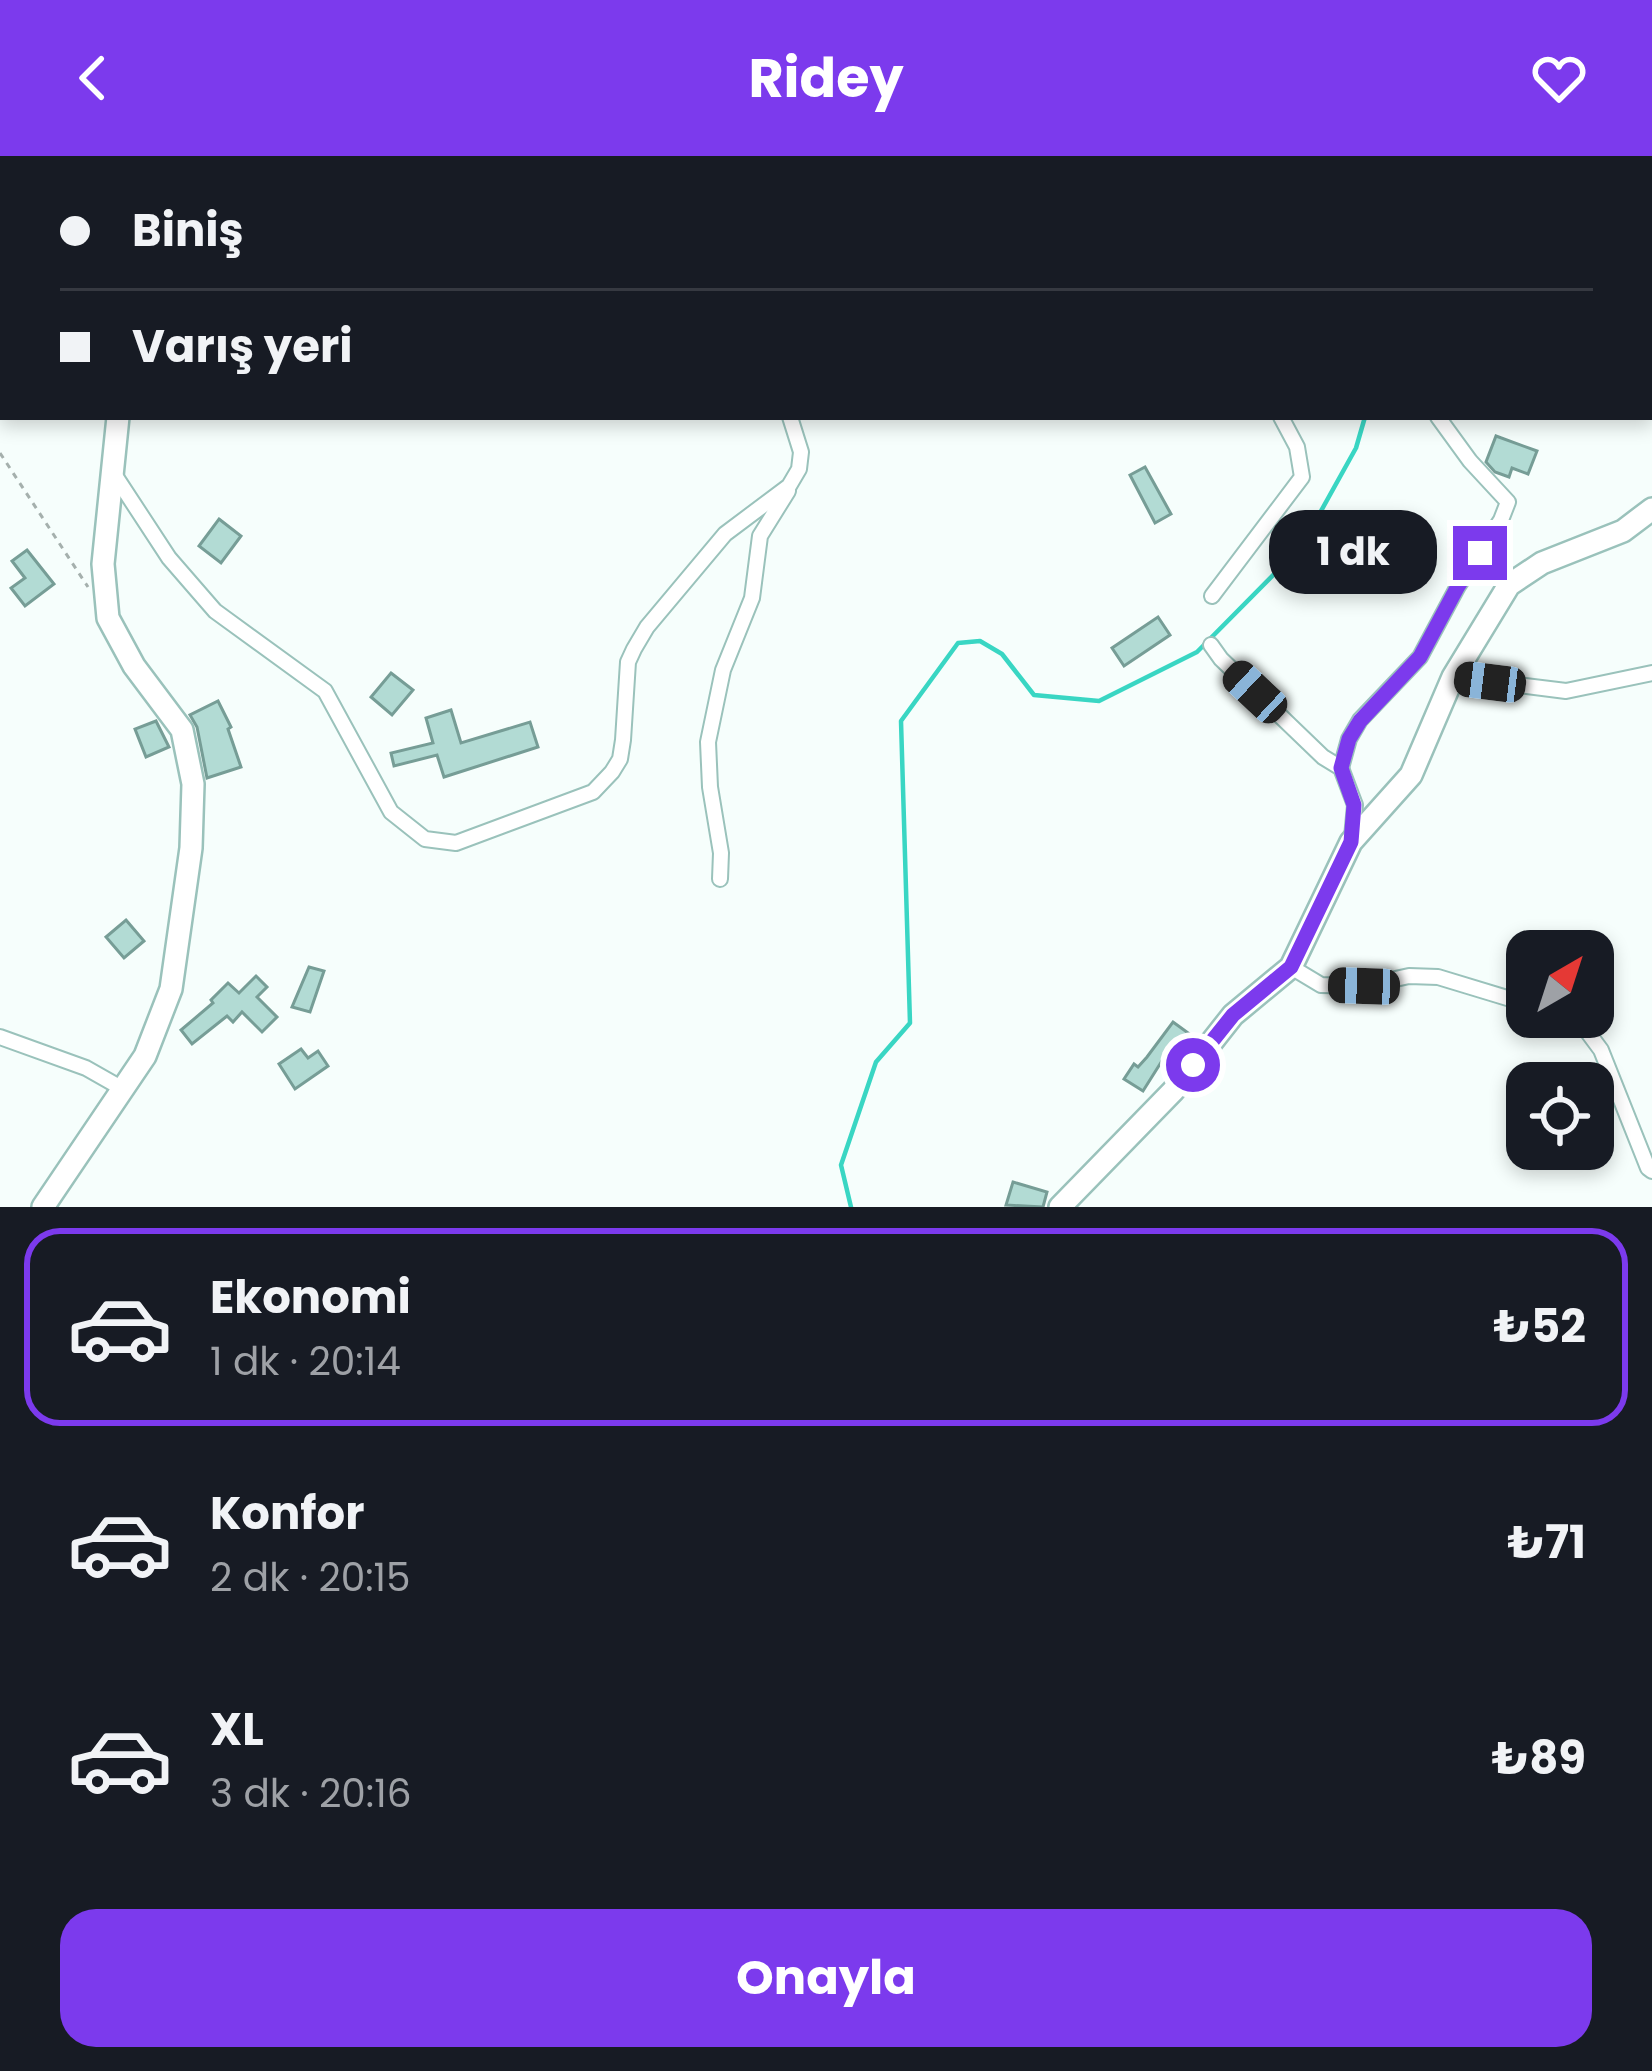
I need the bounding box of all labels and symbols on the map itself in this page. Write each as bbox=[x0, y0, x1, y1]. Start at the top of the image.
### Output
callout: 1 dk bbox=[1270, 511, 1438, 595]
route end bbox=[1453, 526, 1507, 580]
car bbox=[1216, 654, 1294, 730]
car bbox=[1452, 660, 1528, 704]
north arrow bbox=[1506, 930, 1614, 1038]
car bbox=[1327, 967, 1401, 1005]
route start bbox=[1166, 1038, 1220, 1092]

